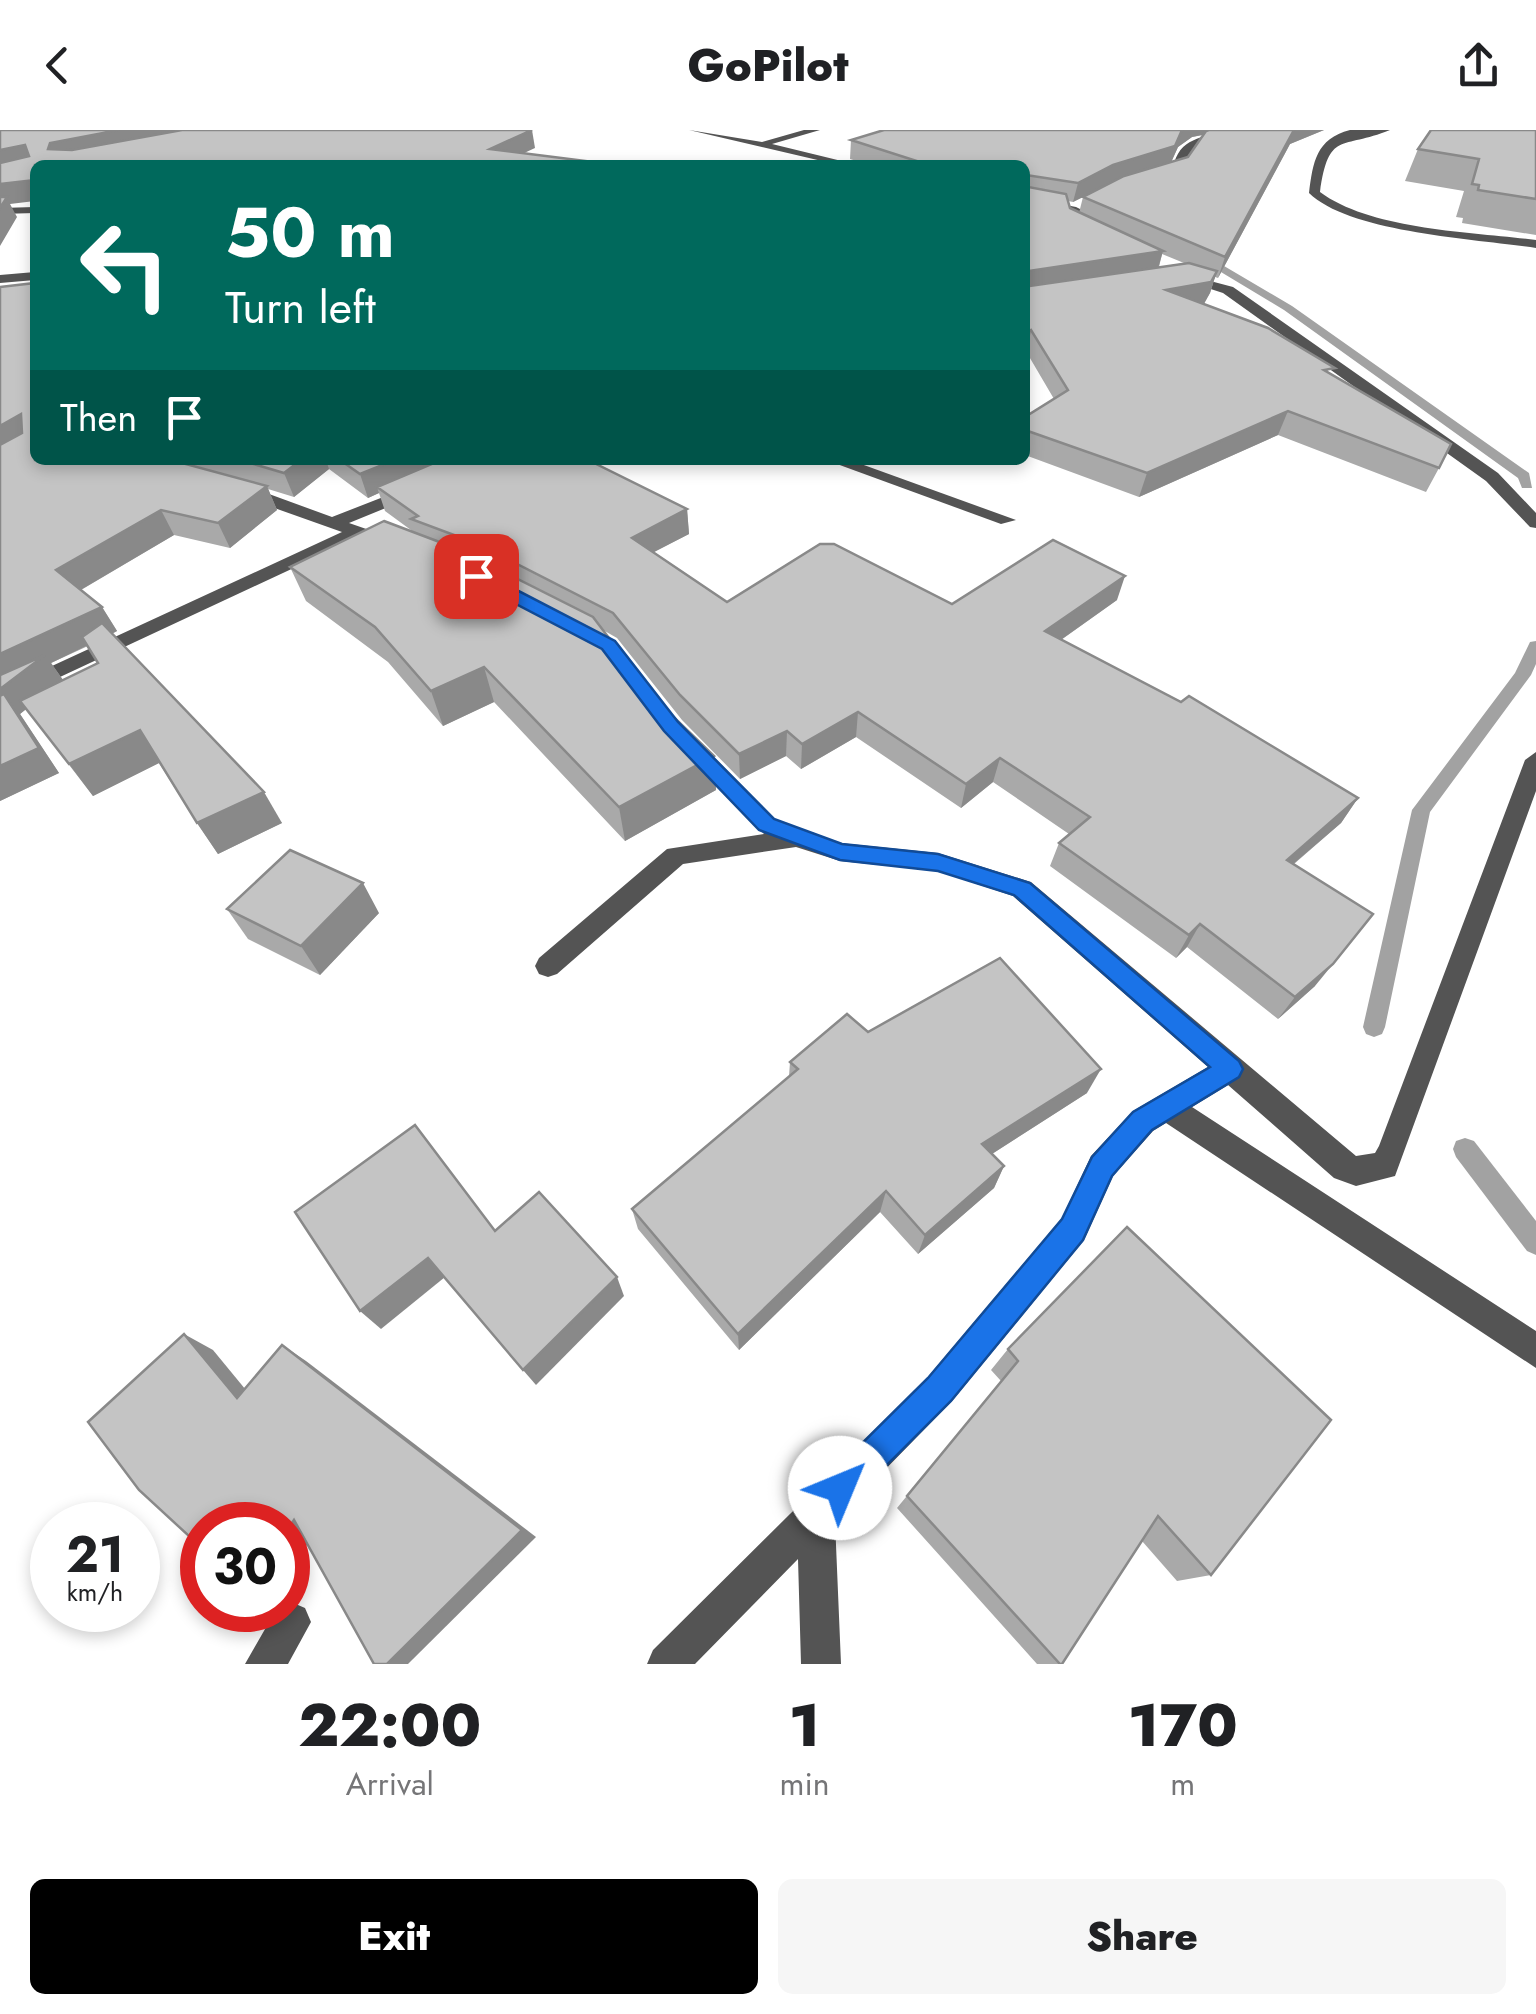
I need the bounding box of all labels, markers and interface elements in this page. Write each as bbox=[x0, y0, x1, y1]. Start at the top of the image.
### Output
text: GoPilot bbox=[687, 33, 849, 98]
icon: back bbox=[30, 38, 85, 93]
icon: share bbox=[1451, 38, 1506, 93]
text: 50 m bbox=[225, 182, 395, 283]
icon: left bbox=[60, 200, 190, 330]
text: Turn left bbox=[225, 275, 376, 340]
text: Then bbox=[60, 390, 137, 445]
icon: arrive bbox=[157, 390, 212, 445]
pin bbox=[434, 534, 519, 619]
icon: arrive bbox=[449, 549, 504, 604]
position arrow bbox=[788, 1436, 892, 1540]
speed limit sign: 30 bbox=[180, 1502, 310, 1632]
text: 21 bbox=[66, 1518, 124, 1591]
text: km/h bbox=[67, 1574, 123, 1610]
text: 22:00 bbox=[298, 1682, 481, 1769]
text: 1 bbox=[789, 1682, 820, 1769]
text: 170 bbox=[1128, 1682, 1238, 1769]
text: Arrival bbox=[346, 1761, 434, 1807]
text: min bbox=[780, 1761, 830, 1807]
text: m bbox=[1170, 1761, 1195, 1807]
button: Exit bbox=[30, 1879, 758, 1994]
button: Share bbox=[778, 1879, 1506, 1994]

